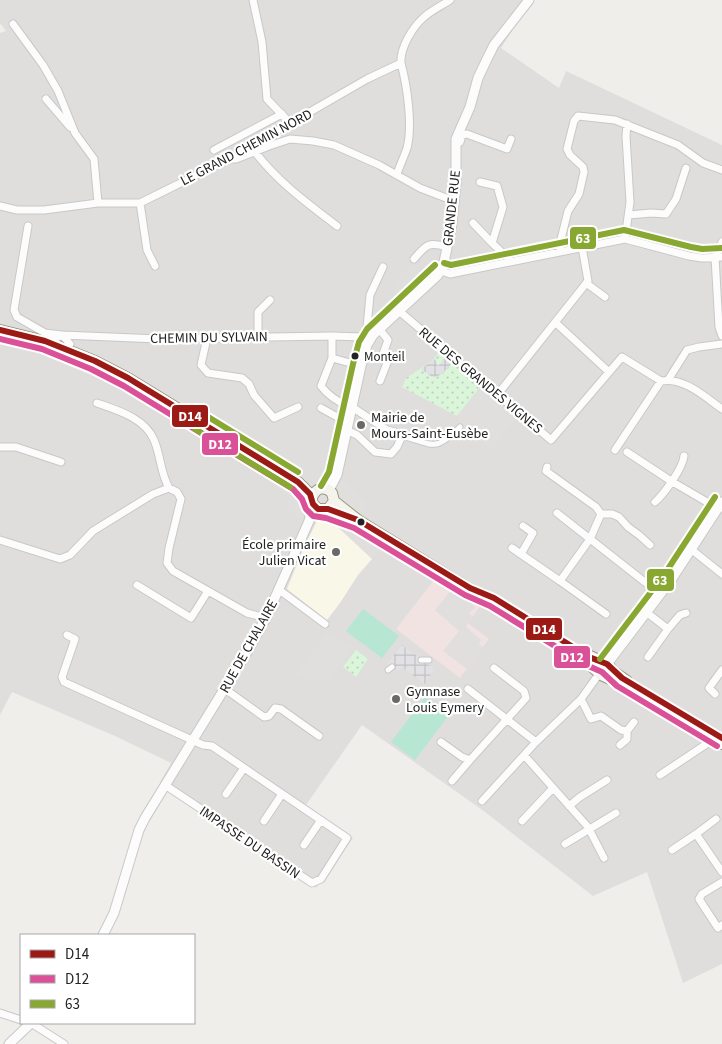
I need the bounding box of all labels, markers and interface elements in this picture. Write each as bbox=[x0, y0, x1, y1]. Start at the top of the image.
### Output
street label: LE GRAND CHEMIN NORD bbox=[177, 105, 316, 191]
street label: GRANDE RUE bbox=[438, 169, 466, 247]
line badge: 63 bbox=[569, 226, 597, 250]
text: 63 bbox=[576, 229, 590, 249]
street label: RUE DES GRANDES VIGNES bbox=[414, 323, 547, 439]
street label: CHEMIN DU SYLVAIN bbox=[150, 327, 268, 349]
place label: Monteil bbox=[364, 348, 405, 366]
marker: Monteil bbox=[350, 351, 360, 361]
line badge: D14 bbox=[171, 404, 209, 428]
text: D14 bbox=[178, 407, 202, 427]
place label: Mairie de Mours-Saint-Eusèbe bbox=[371, 408, 488, 444]
marker: Mairie de Mours-Saint-Eusèbe bbox=[355, 419, 367, 431]
line badge: D12 bbox=[201, 432, 239, 456]
text: D12 bbox=[208, 435, 232, 455]
unlabelled marker bbox=[356, 517, 366, 527]
place label: École primaire Julien Vicat bbox=[242, 535, 326, 571]
marker: École primaire Julien Vicat bbox=[330, 546, 342, 558]
line badge: 63 bbox=[646, 568, 675, 592]
text: 63 bbox=[653, 571, 667, 591]
street label: RUE DE CHALAIRE bbox=[215, 596, 283, 697]
line badge: D14 bbox=[525, 617, 563, 641]
text: D14 bbox=[532, 620, 556, 640]
line badge: D12 bbox=[553, 645, 591, 669]
text: D12 bbox=[560, 648, 584, 668]
place label: Gymnase Louis Eymery bbox=[406, 682, 484, 718]
marker: Gymnase Louis Eymery bbox=[390, 693, 402, 705]
street label: IMPASSE DU BASSIN bbox=[195, 802, 304, 884]
legend bbox=[20, 934, 195, 1024]
text: D14 bbox=[65, 944, 90, 965]
text: D12 bbox=[65, 969, 89, 990]
text: 63 bbox=[65, 994, 80, 1015]

